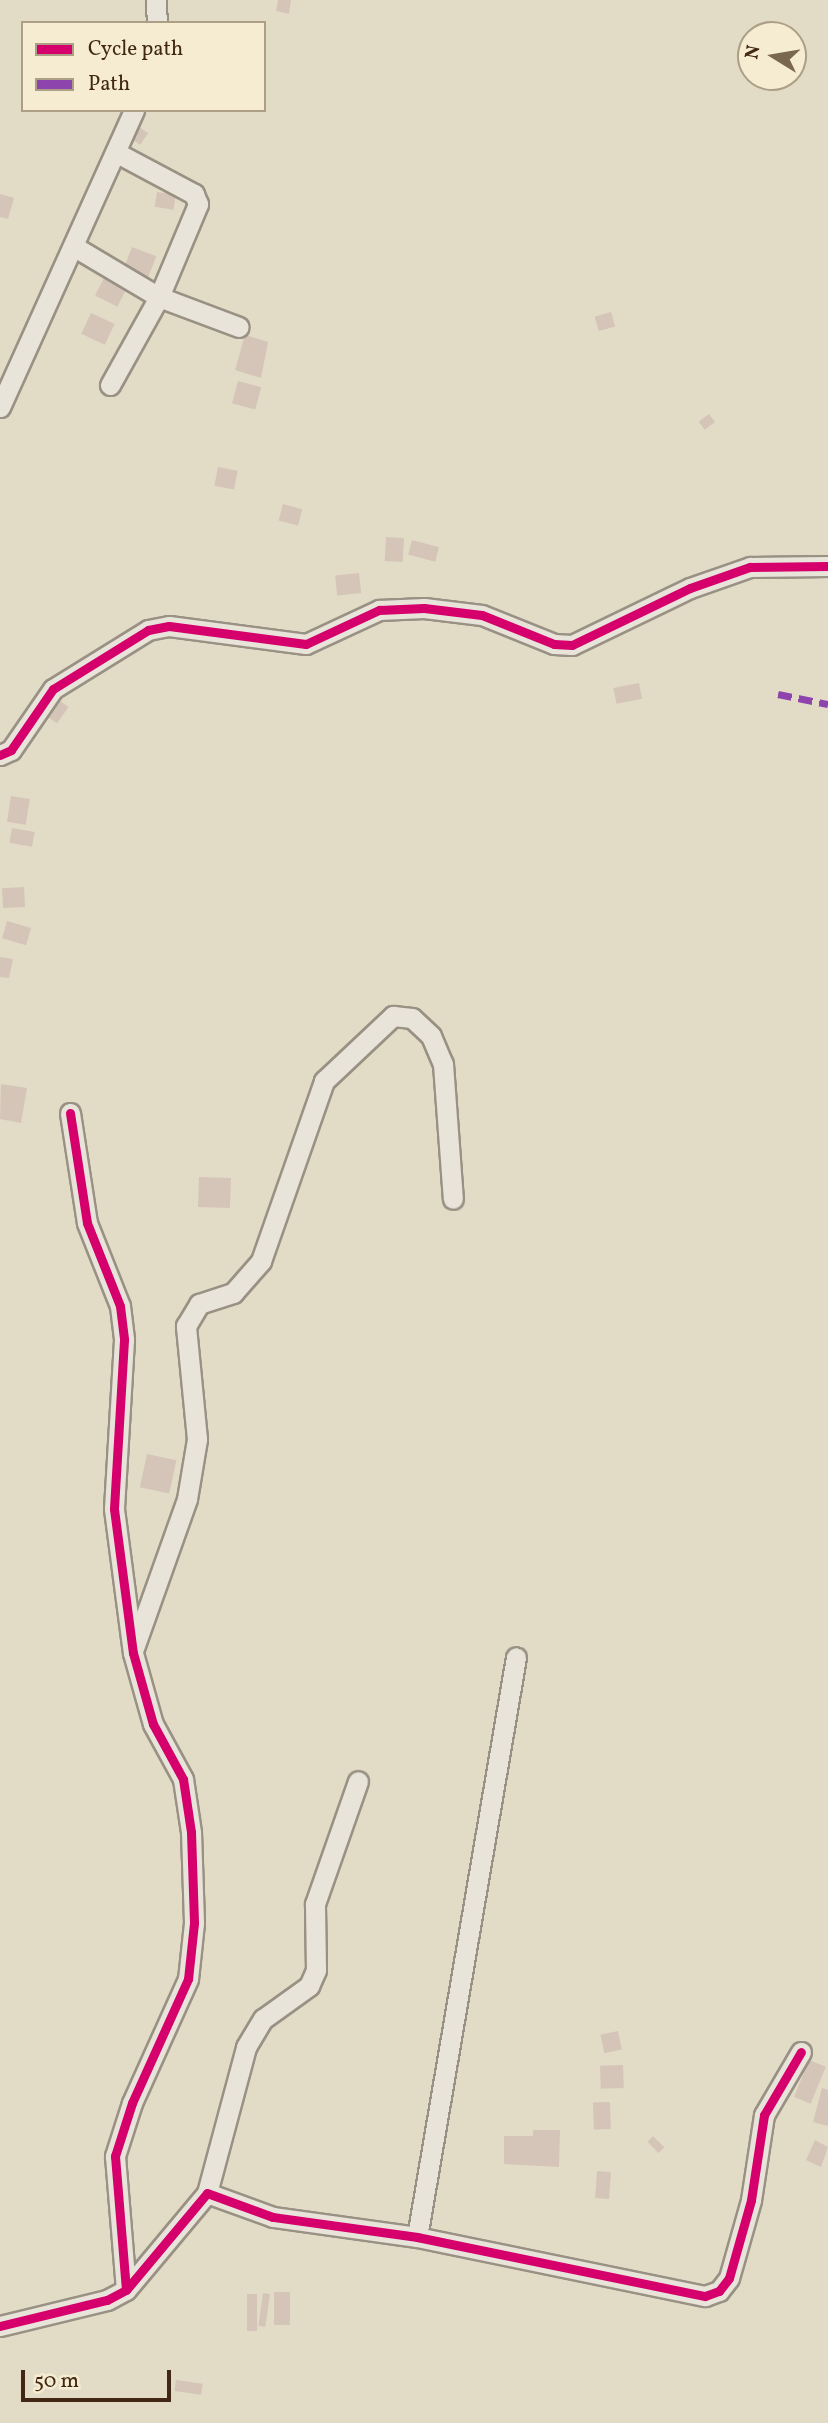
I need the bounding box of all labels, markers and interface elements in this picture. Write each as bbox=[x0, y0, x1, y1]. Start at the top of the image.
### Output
legend bbox=[21, 21, 266, 112]
north arrow bbox=[737, 21, 807, 91]
text: Cycle path bbox=[88, 35, 183, 64]
text: N bbox=[739, 43, 767, 62]
text: Path bbox=[88, 70, 130, 99]
scale bar bbox=[24, 2356, 175, 2400]
text: 50 m bbox=[34, 2367, 79, 2396]

